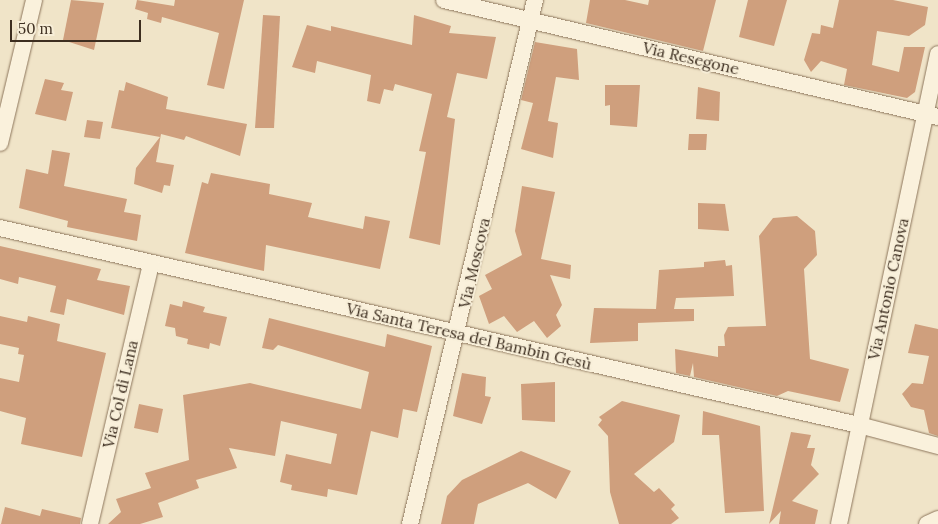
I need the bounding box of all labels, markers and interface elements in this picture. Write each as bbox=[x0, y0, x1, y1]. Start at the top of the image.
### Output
scale bar bbox=[12, 10, 144, 42]
text: 50 m bbox=[18, 19, 53, 38]
street label: Via Resegone bbox=[641, 38, 741, 78]
street label: Via Moscova bbox=[454, 216, 494, 310]
street label: Via Antonio Canova bbox=[864, 216, 912, 362]
street label: Via Santa Teresa del Bambin Gesù bbox=[345, 298, 593, 374]
street label: Via Col di Lana bbox=[98, 338, 142, 450]

